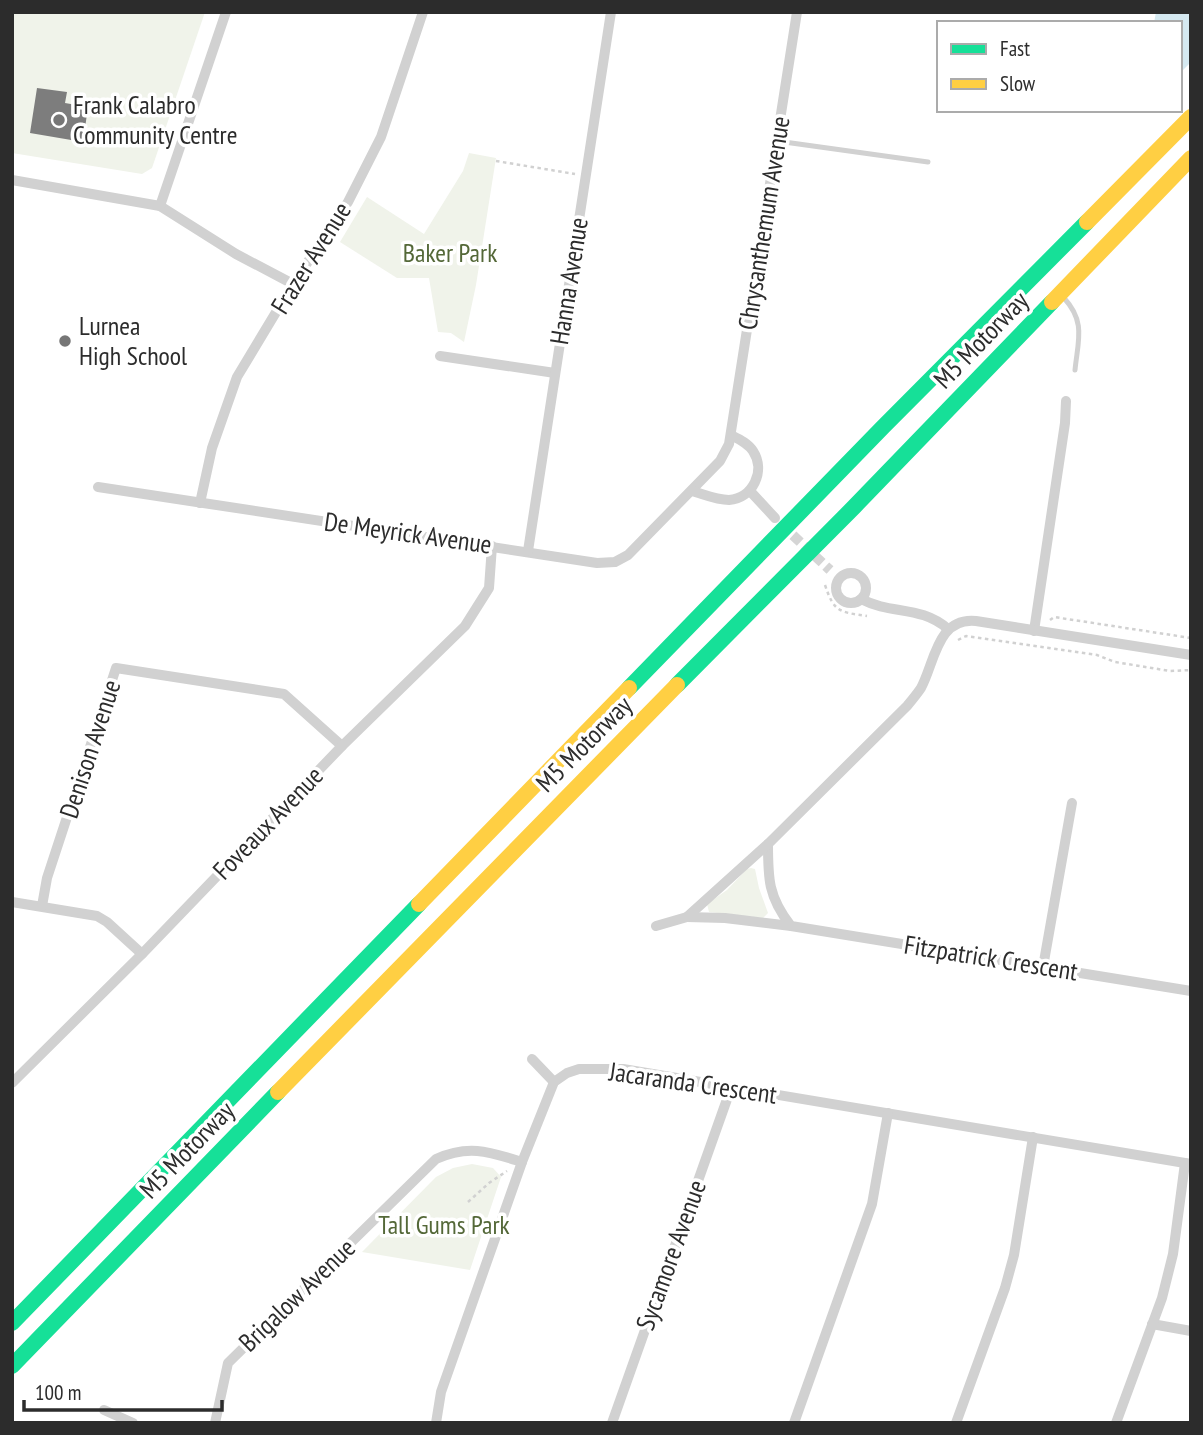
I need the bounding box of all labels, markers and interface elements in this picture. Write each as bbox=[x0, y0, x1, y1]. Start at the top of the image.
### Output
legend bbox=[937, 21, 1182, 112]
text: Fast bbox=[1000, 35, 1030, 62]
text: Slow bbox=[1000, 70, 1036, 97]
place label: Frank Calabro Community Centre bbox=[73, 88, 237, 151]
marker: Frank Calabro Community Centre bbox=[51, 112, 67, 128]
street label: Chrysanthemum Avenue bbox=[730, 114, 797, 332]
street label: Frazer Avenue bbox=[263, 196, 358, 320]
street label: Hanna Avenue bbox=[542, 215, 595, 347]
park label: Baker Park bbox=[403, 236, 497, 269]
street label: M5 Motorway bbox=[926, 284, 1035, 395]
place label: Lurnea High School bbox=[79, 309, 187, 372]
marker: Lurnea High School bbox=[57, 333, 73, 349]
street label: De Meyrick Avenue bbox=[322, 504, 494, 561]
street label: Denison Avenue bbox=[52, 676, 127, 822]
street label: M5 Motorway bbox=[529, 689, 639, 799]
street label: Foveaux Avenue bbox=[205, 759, 330, 886]
street label: Fitzpatrick Crescent bbox=[902, 928, 1080, 987]
street label: Jacaranda Crescent bbox=[606, 1054, 779, 1111]
street label: M5 Motorway bbox=[132, 1094, 241, 1205]
street label: Sycamore Avenue bbox=[628, 1175, 713, 1334]
park label: Tall Gums Park bbox=[378, 1208, 510, 1241]
street label: Brigalow Avenue bbox=[232, 1231, 362, 1358]
scale bar bbox=[24, 1368, 222, 1412]
text: 100 m bbox=[35, 1379, 81, 1406]

